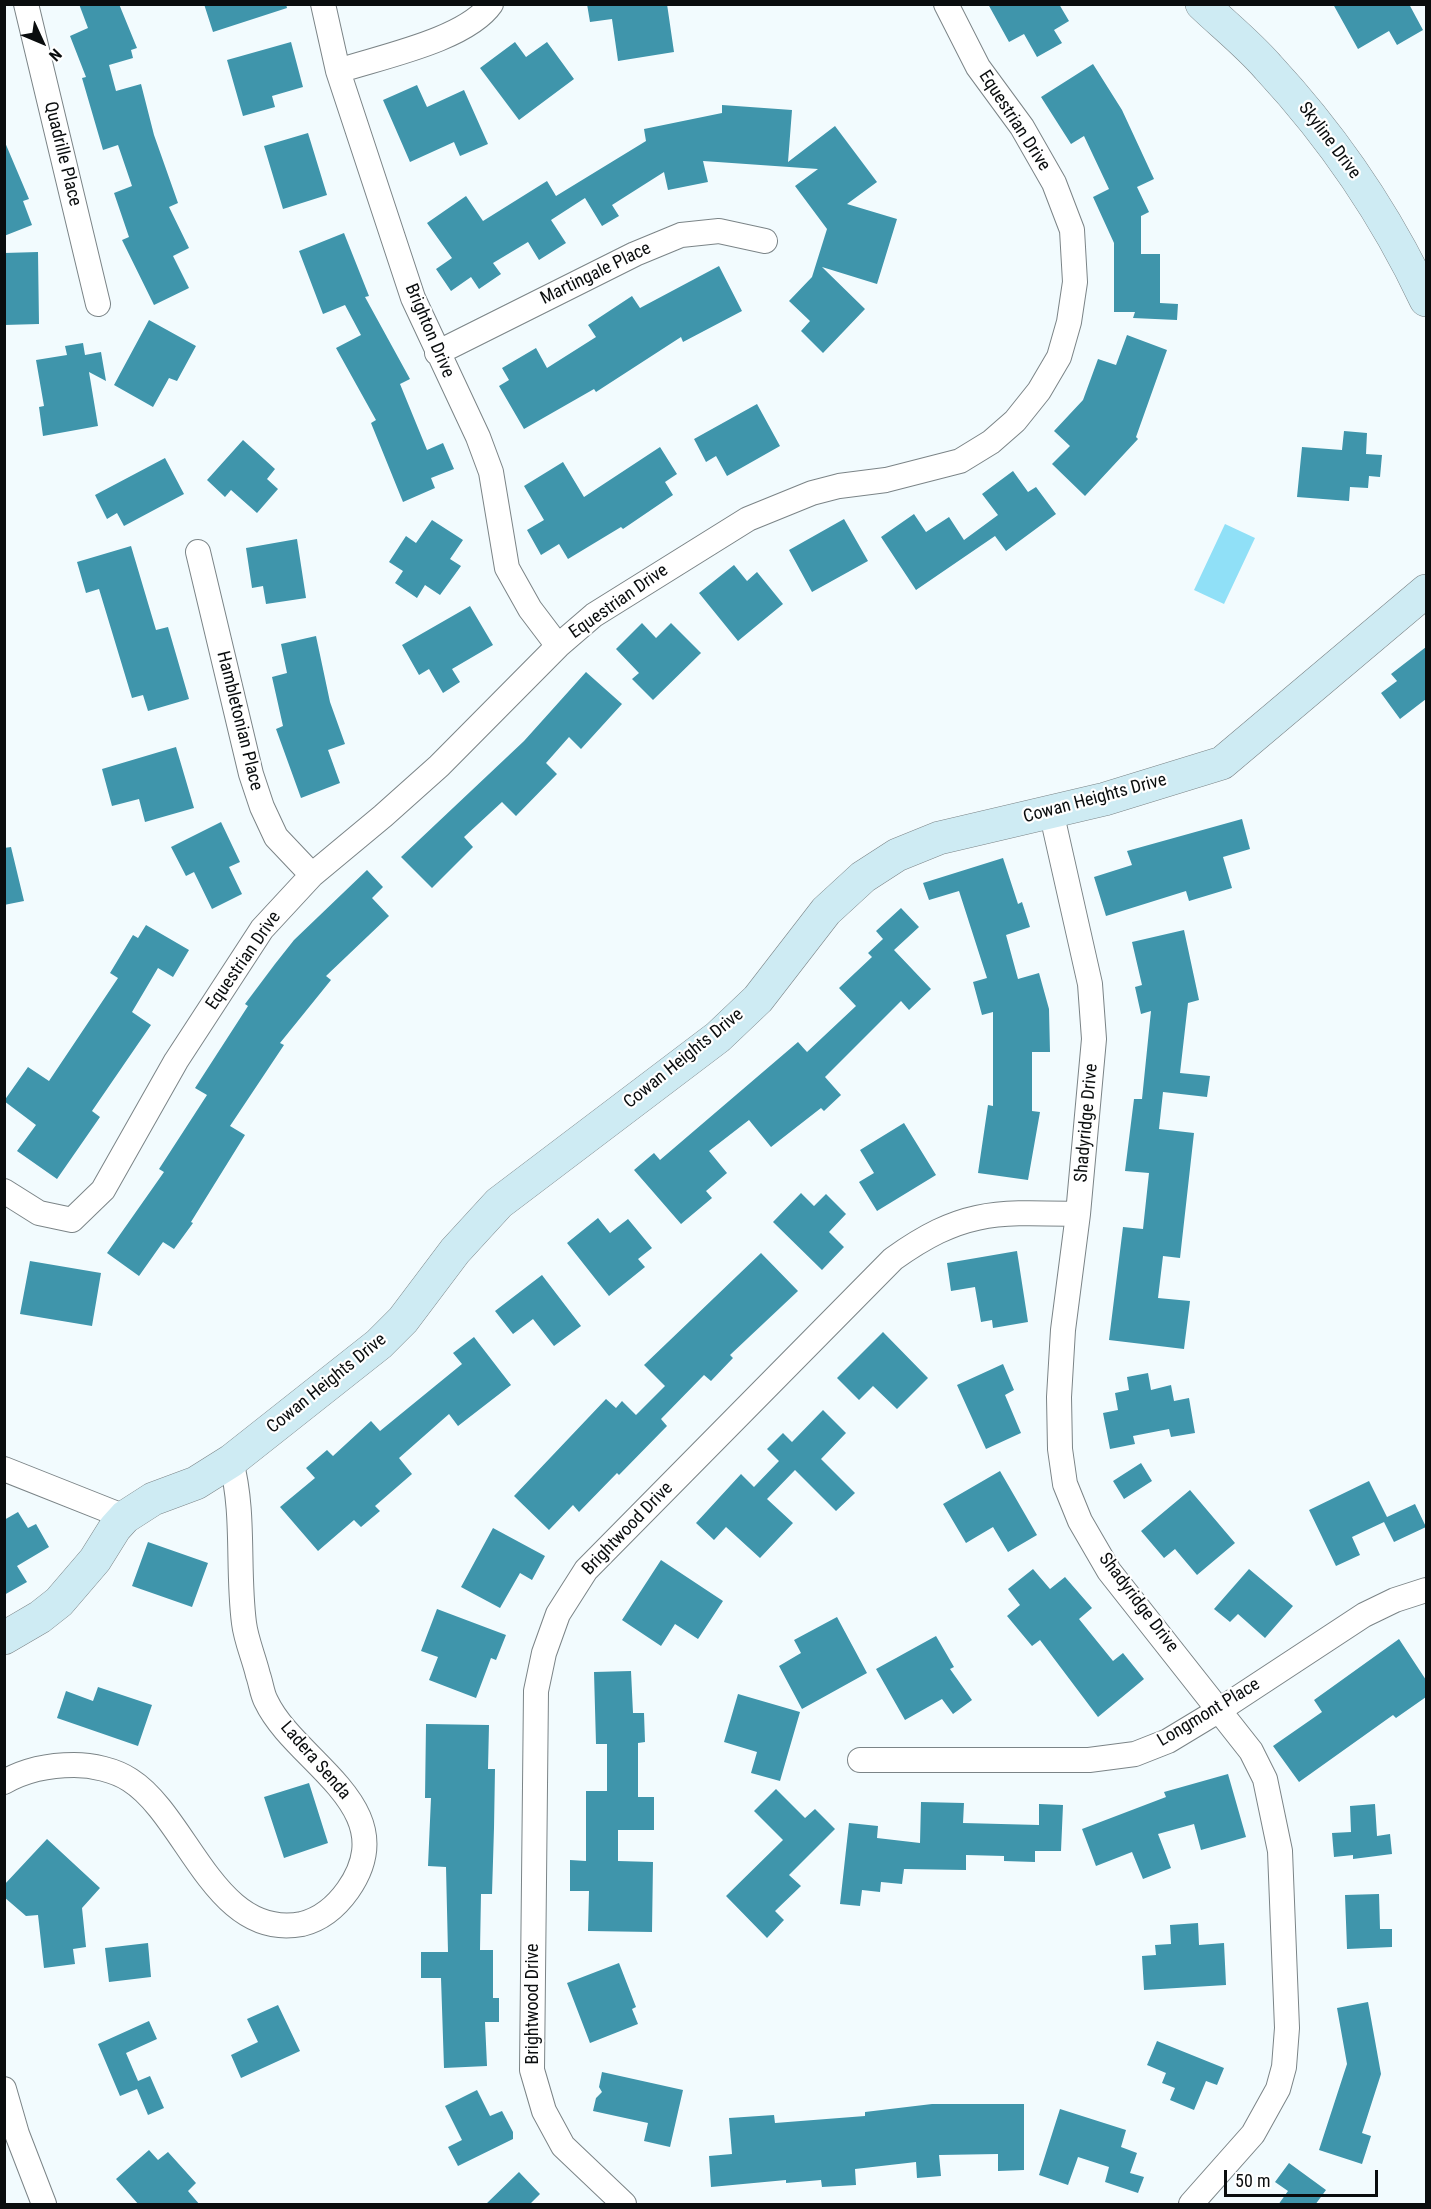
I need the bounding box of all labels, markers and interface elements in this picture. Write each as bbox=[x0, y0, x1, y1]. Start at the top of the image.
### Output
north arrow bbox=[12, 12, 72, 72]
text: N bbox=[45, 45, 66, 65]
street label: Equestrian Drive bbox=[973, 67, 1055, 175]
street label: Skyline Drive bbox=[1293, 98, 1365, 184]
street label: Quadrille Place bbox=[39, 99, 85, 209]
street label: Martingale Place bbox=[537, 238, 655, 310]
street label: Brighton Drive bbox=[400, 281, 458, 381]
street label: Equestrian Drive bbox=[566, 560, 672, 644]
street label: Hambletonian Place bbox=[211, 649, 267, 793]
street label: Cowan Heights Drive bbox=[1021, 770, 1169, 828]
street label: Equestrian Drive bbox=[202, 908, 286, 1014]
street label: Cowan Heights Drive bbox=[620, 1004, 748, 1114]
street label: Shadyridge Drive bbox=[1071, 1063, 1103, 1183]
street label: Cowan Heights Drive bbox=[263, 1329, 391, 1439]
street label: Brightwood Drive bbox=[578, 1478, 678, 1580]
street label: Shadyridge Drive bbox=[1094, 1549, 1182, 1657]
street label: Longmont Place bbox=[1154, 1674, 1264, 1752]
street label: Ladera Senda bbox=[275, 1718, 355, 1804]
street label: Brightwood Drive bbox=[522, 1943, 544, 2065]
scale bar bbox=[1227, 2158, 1382, 2196]
text: 50 m bbox=[1235, 2170, 1270, 2191]

